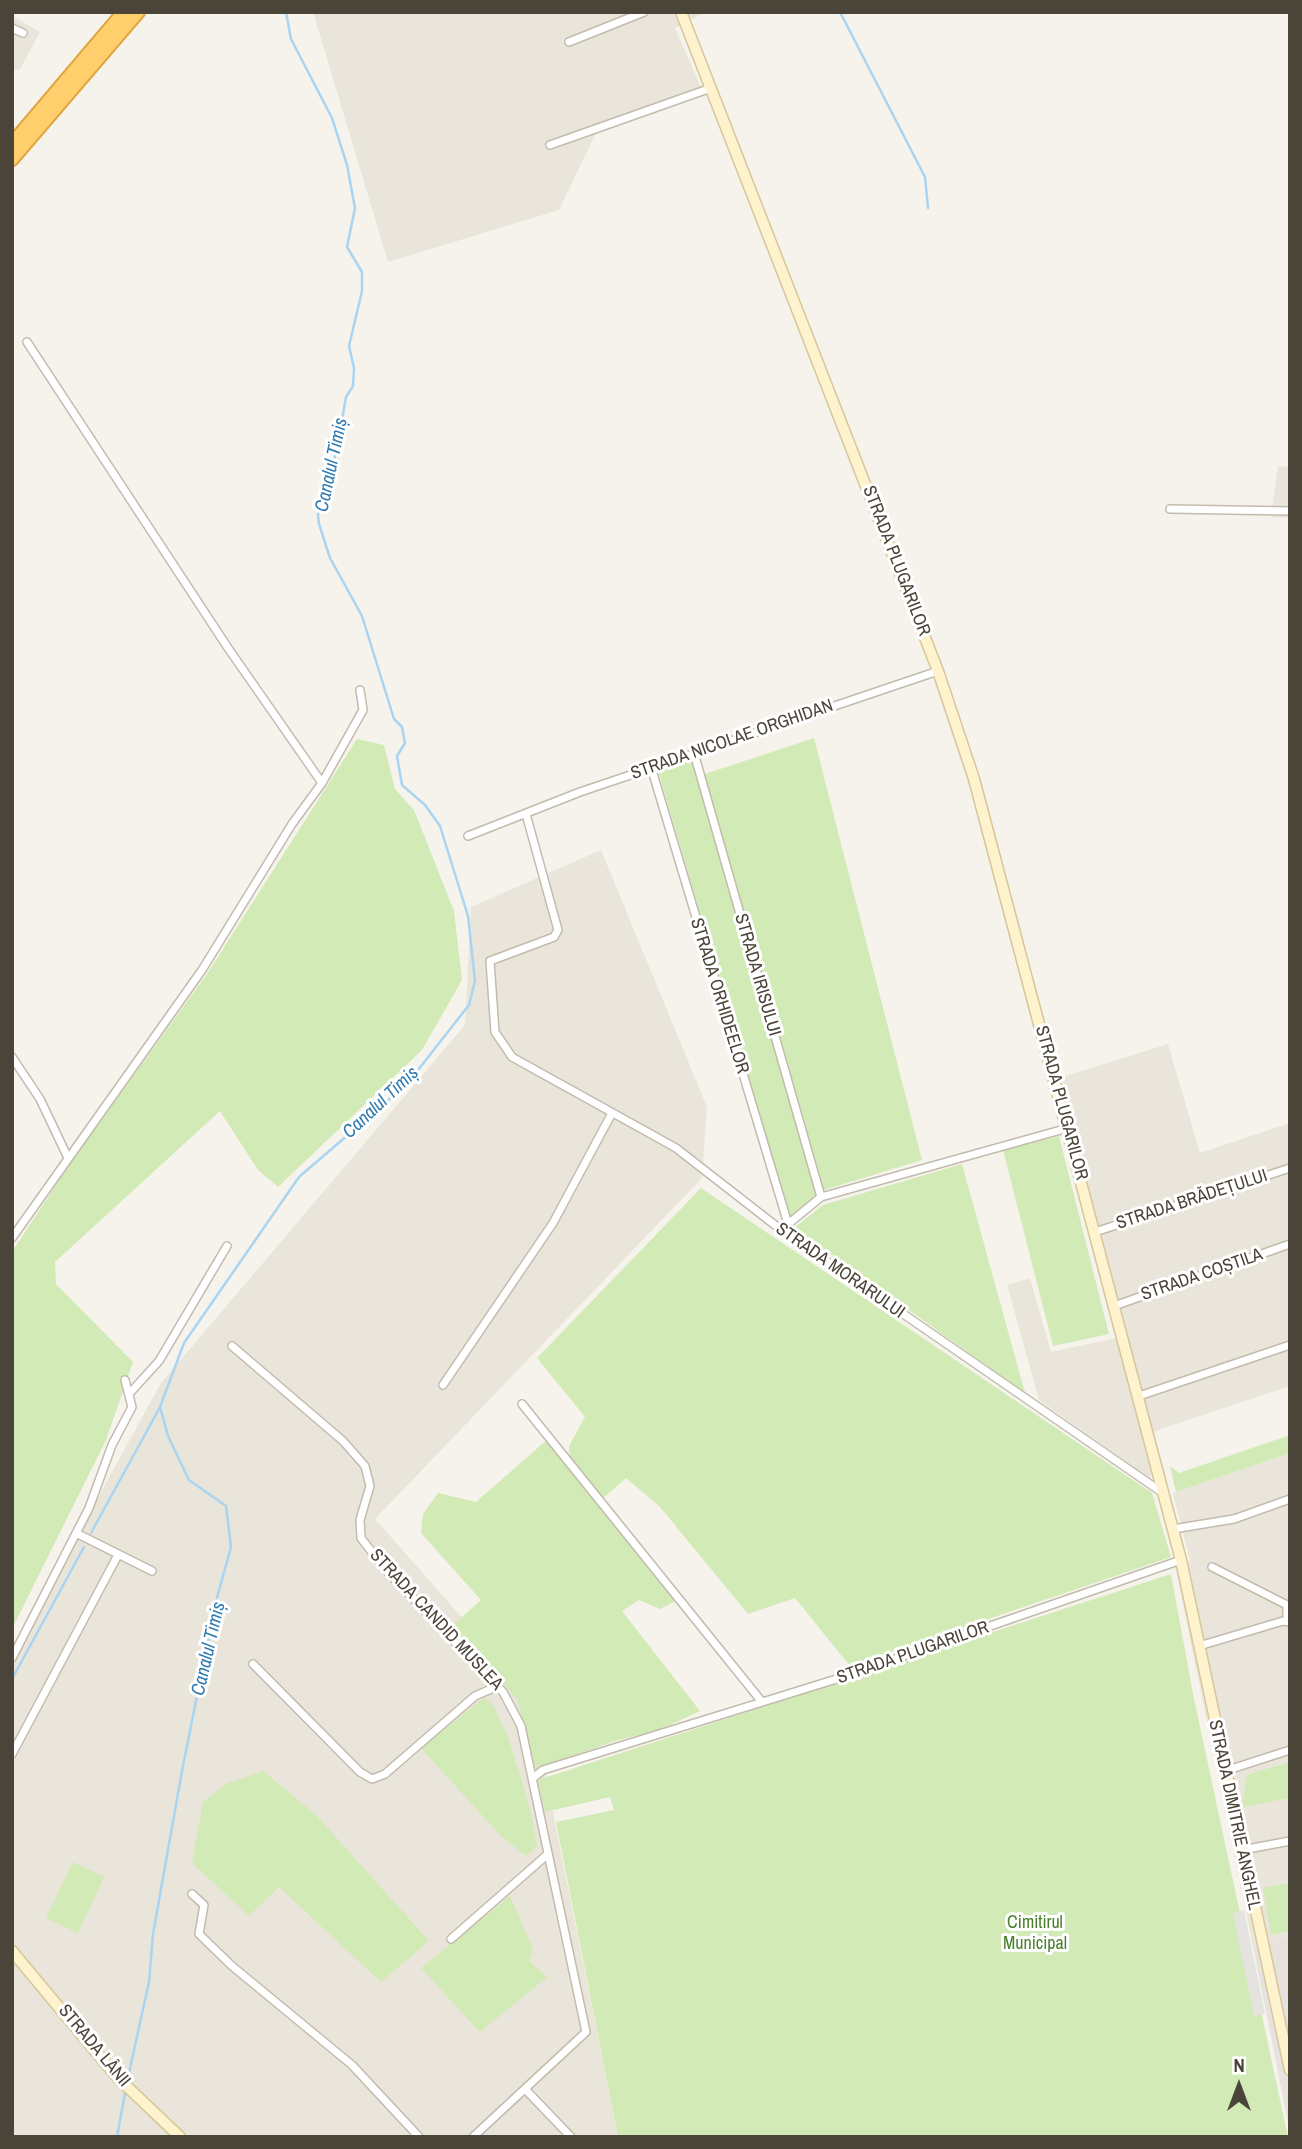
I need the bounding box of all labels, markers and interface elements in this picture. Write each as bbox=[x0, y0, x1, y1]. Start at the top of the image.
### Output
water label: Canalul Timiș bbox=[311, 416, 353, 514]
street label: STRADA PLUGARILOR bbox=[857, 483, 935, 639]
street label: STRADA NICOLAE ORGHIDAN bbox=[628, 695, 836, 785]
street label: STRADA IRISULUI bbox=[729, 911, 785, 1039]
street label: STRADA ORHIDEELOR bbox=[685, 916, 753, 1076]
street label: STRADA PLUGARILOR bbox=[1030, 1023, 1092, 1183]
water label: Canalul Timiș bbox=[338, 1062, 424, 1144]
street label: STRADA BRĂDEȚULUI bbox=[1114, 1165, 1270, 1235]
street label: STRADA MORARULUI bbox=[771, 1218, 909, 1324]
street label: STRADA COȘTILA bbox=[1138, 1244, 1266, 1306]
street label: STRADA CANDID MUSLEA bbox=[365, 1545, 507, 1695]
water label: Canalul Timiș bbox=[187, 1600, 231, 1698]
street label: STRADA PLUGARILOR bbox=[834, 1617, 992, 1689]
street label: STRADA DIMITRIE ANGHEL bbox=[1203, 1718, 1265, 1912]
park label: Cimitirul Municipal bbox=[1003, 1912, 1067, 1954]
street label: STRADA LÂNII bbox=[53, 2000, 135, 2092]
north arrow bbox=[1204, 2051, 1274, 2121]
text: N bbox=[1233, 2052, 1245, 2078]

